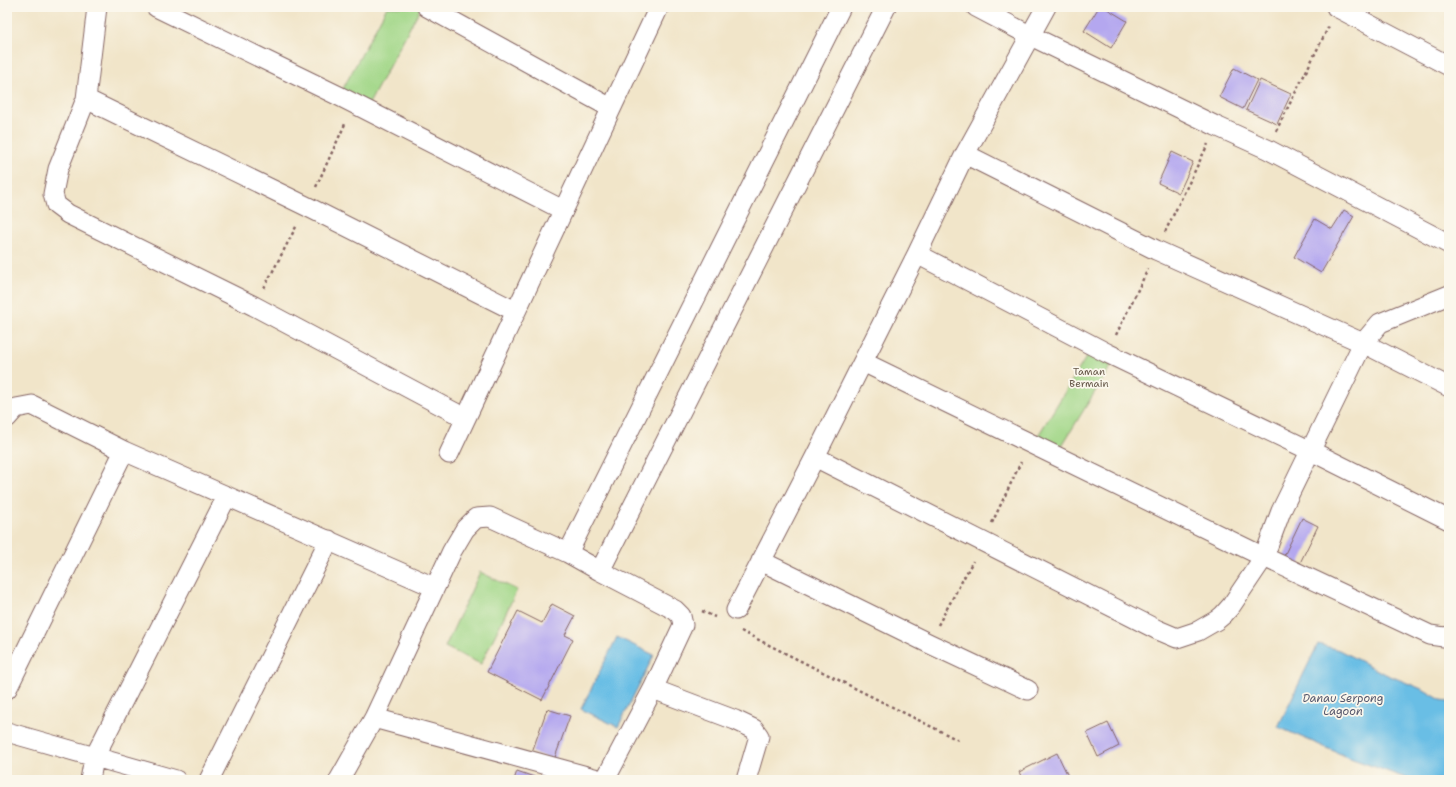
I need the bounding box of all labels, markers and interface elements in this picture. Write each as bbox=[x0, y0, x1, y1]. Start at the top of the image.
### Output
park label: Taman Bermain bbox=[1069, 365, 1109, 390]
water label: Danau Serpong Lagoon bbox=[1302, 691, 1384, 719]

